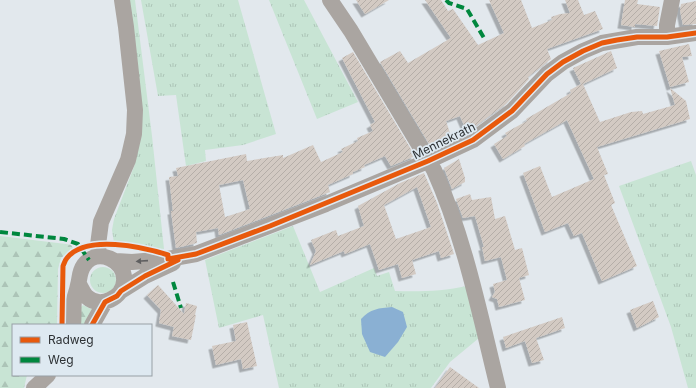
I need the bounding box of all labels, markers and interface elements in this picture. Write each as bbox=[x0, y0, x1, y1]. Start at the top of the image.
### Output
street label: Mennekrath bbox=[410, 119, 478, 162]
one-way arrow bbox=[136, 258, 148, 265]
legend bbox=[12, 324, 152, 376]
text: Radweg bbox=[48, 332, 94, 347]
text: Weg bbox=[48, 352, 74, 367]

